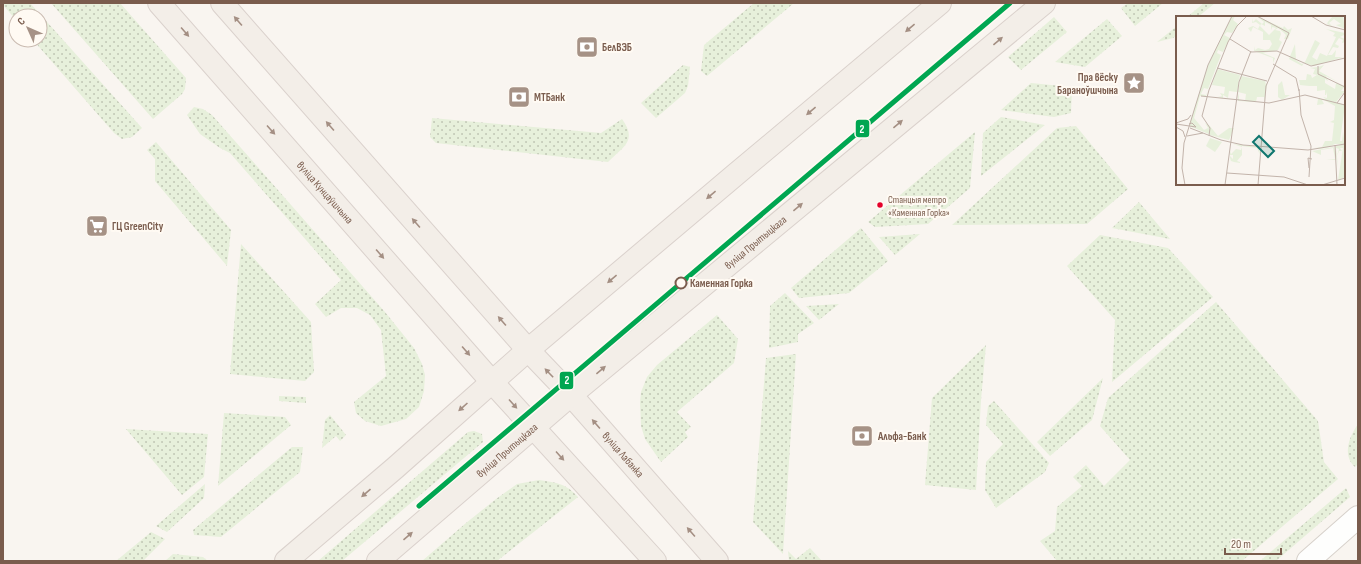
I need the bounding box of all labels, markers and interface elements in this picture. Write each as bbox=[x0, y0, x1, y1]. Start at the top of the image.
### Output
north arrow bbox=[8, 8, 48, 48]
text: С bbox=[15, 14, 28, 28]
one-way arrow bbox=[233, 15, 242, 26]
inset map bbox=[1176, 16, 1345, 185]
one-way arrow bbox=[905, 23, 916, 32]
one-way arrow bbox=[180, 27, 189, 38]
bank icon: БелВЭБ bbox=[574, 34, 600, 60]
one-way arrow bbox=[993, 36, 1003, 45]
place label: БелВЭБ bbox=[602, 41, 632, 54]
place icon: Пра вёску Бараноўшчына bbox=[1121, 70, 1147, 96]
place label: Пра вёску Бараноўшчына bbox=[1057, 71, 1118, 97]
bank icon: МТБанк bbox=[506, 84, 532, 110]
place label: МТБанк bbox=[534, 91, 565, 104]
one-way arrow bbox=[805, 107, 816, 116]
line badge: 2 bbox=[855, 119, 870, 138]
one-way arrow bbox=[893, 119, 903, 128]
one-way arrow bbox=[326, 120, 335, 131]
text: 2 bbox=[860, 123, 865, 136]
one-way arrow bbox=[266, 125, 275, 135]
street label: вуліца Кунцаўшчына bbox=[294, 159, 356, 226]
one-way arrow bbox=[706, 190, 716, 199]
place label: Станцыя метро «Каменная Горка» bbox=[888, 194, 950, 219]
marker: Станцыя метро «Каменная Горка» bbox=[875, 200, 885, 210]
one-way arrow bbox=[792, 202, 803, 211]
supermarket icon: ГЦ GreenCity bbox=[84, 213, 110, 239]
street label: вуліца Прытыцкага bbox=[722, 213, 789, 272]
one-way arrow bbox=[411, 218, 421, 228]
place label: ГЦ GreenCity bbox=[112, 220, 164, 233]
one-way arrow bbox=[375, 249, 385, 259]
one-way arrow bbox=[607, 274, 617, 283]
marker: Каменная Горка bbox=[674, 276, 688, 290]
place label: Каменная Горка bbox=[690, 277, 753, 290]
one-way arrow bbox=[497, 316, 507, 326]
one-way arrow bbox=[461, 346, 470, 357]
one-way arrow bbox=[595, 366, 606, 375]
one-way arrow bbox=[544, 368, 554, 378]
line badge: 2 bbox=[559, 371, 574, 390]
text: 2 bbox=[565, 374, 570, 387]
one-way arrow bbox=[508, 399, 518, 409]
one-way arrow bbox=[458, 403, 468, 412]
one-way arrow bbox=[592, 419, 601, 428]
street label: вуліца Прытыцкага bbox=[474, 421, 540, 480]
bank icon: Альфа-Банк bbox=[849, 423, 875, 449]
street label: вуліца Лабанка bbox=[599, 429, 646, 480]
place label: Альфа-Банк bbox=[877, 430, 927, 443]
one-way arrow bbox=[555, 451, 565, 461]
one-way arrow bbox=[361, 488, 371, 497]
one-way arrow bbox=[687, 526, 696, 537]
scale bar bbox=[1225, 530, 1281, 556]
one-way arrow bbox=[402, 531, 413, 540]
text: 20 m bbox=[1231, 537, 1251, 552]

